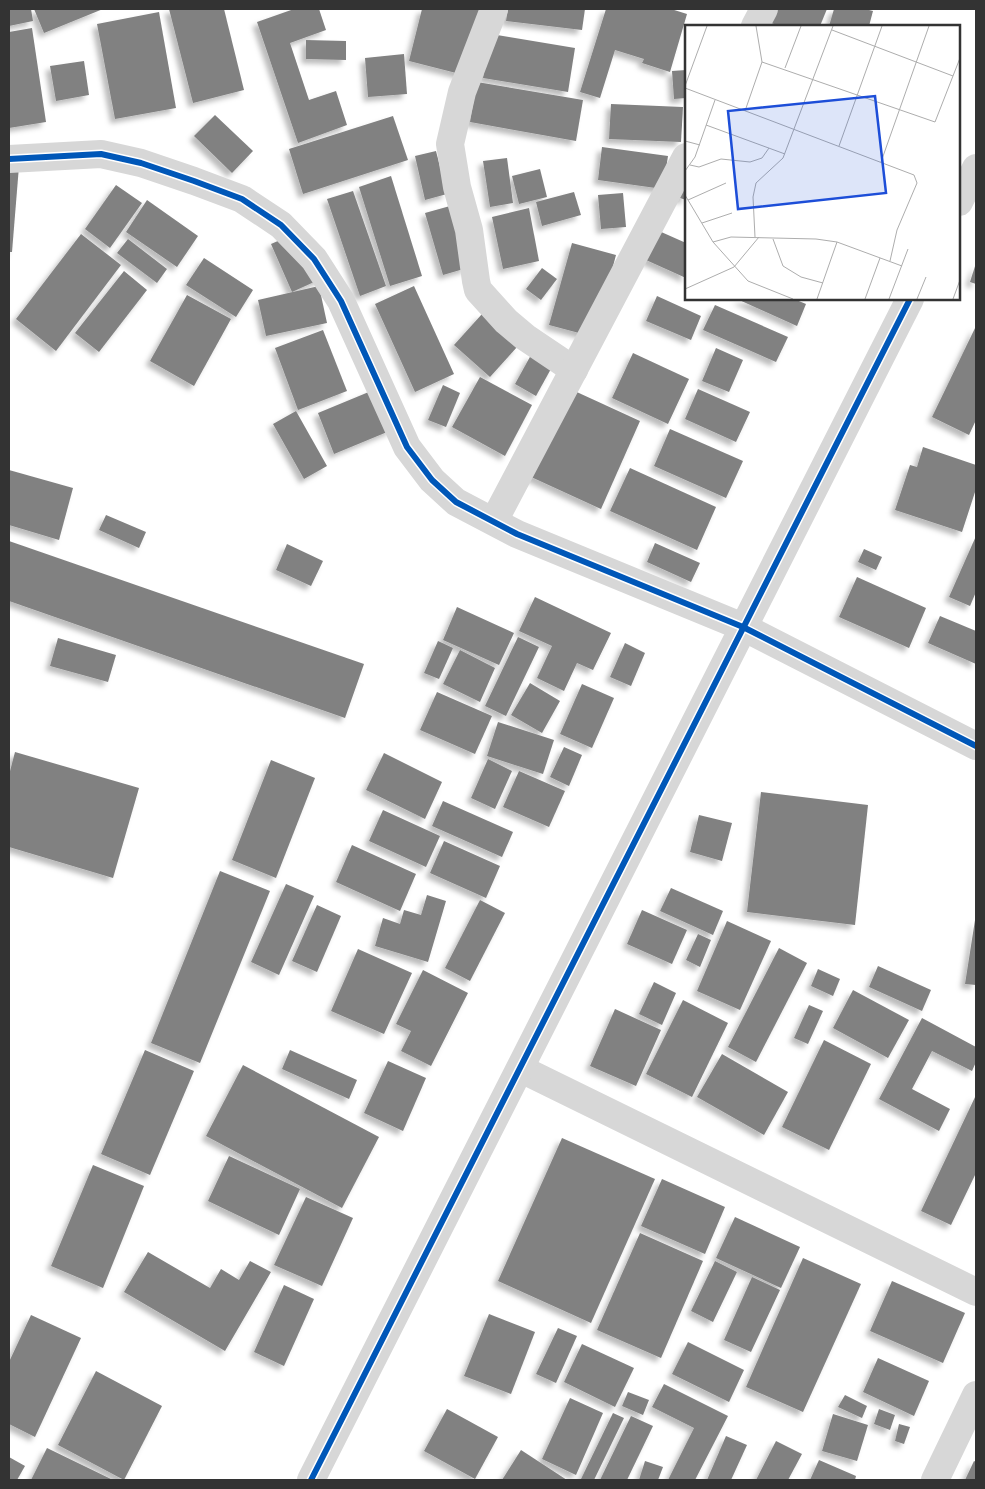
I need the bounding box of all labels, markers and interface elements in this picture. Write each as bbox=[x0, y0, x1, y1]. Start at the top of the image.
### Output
inset map bbox=[685, 25, 960, 300]

